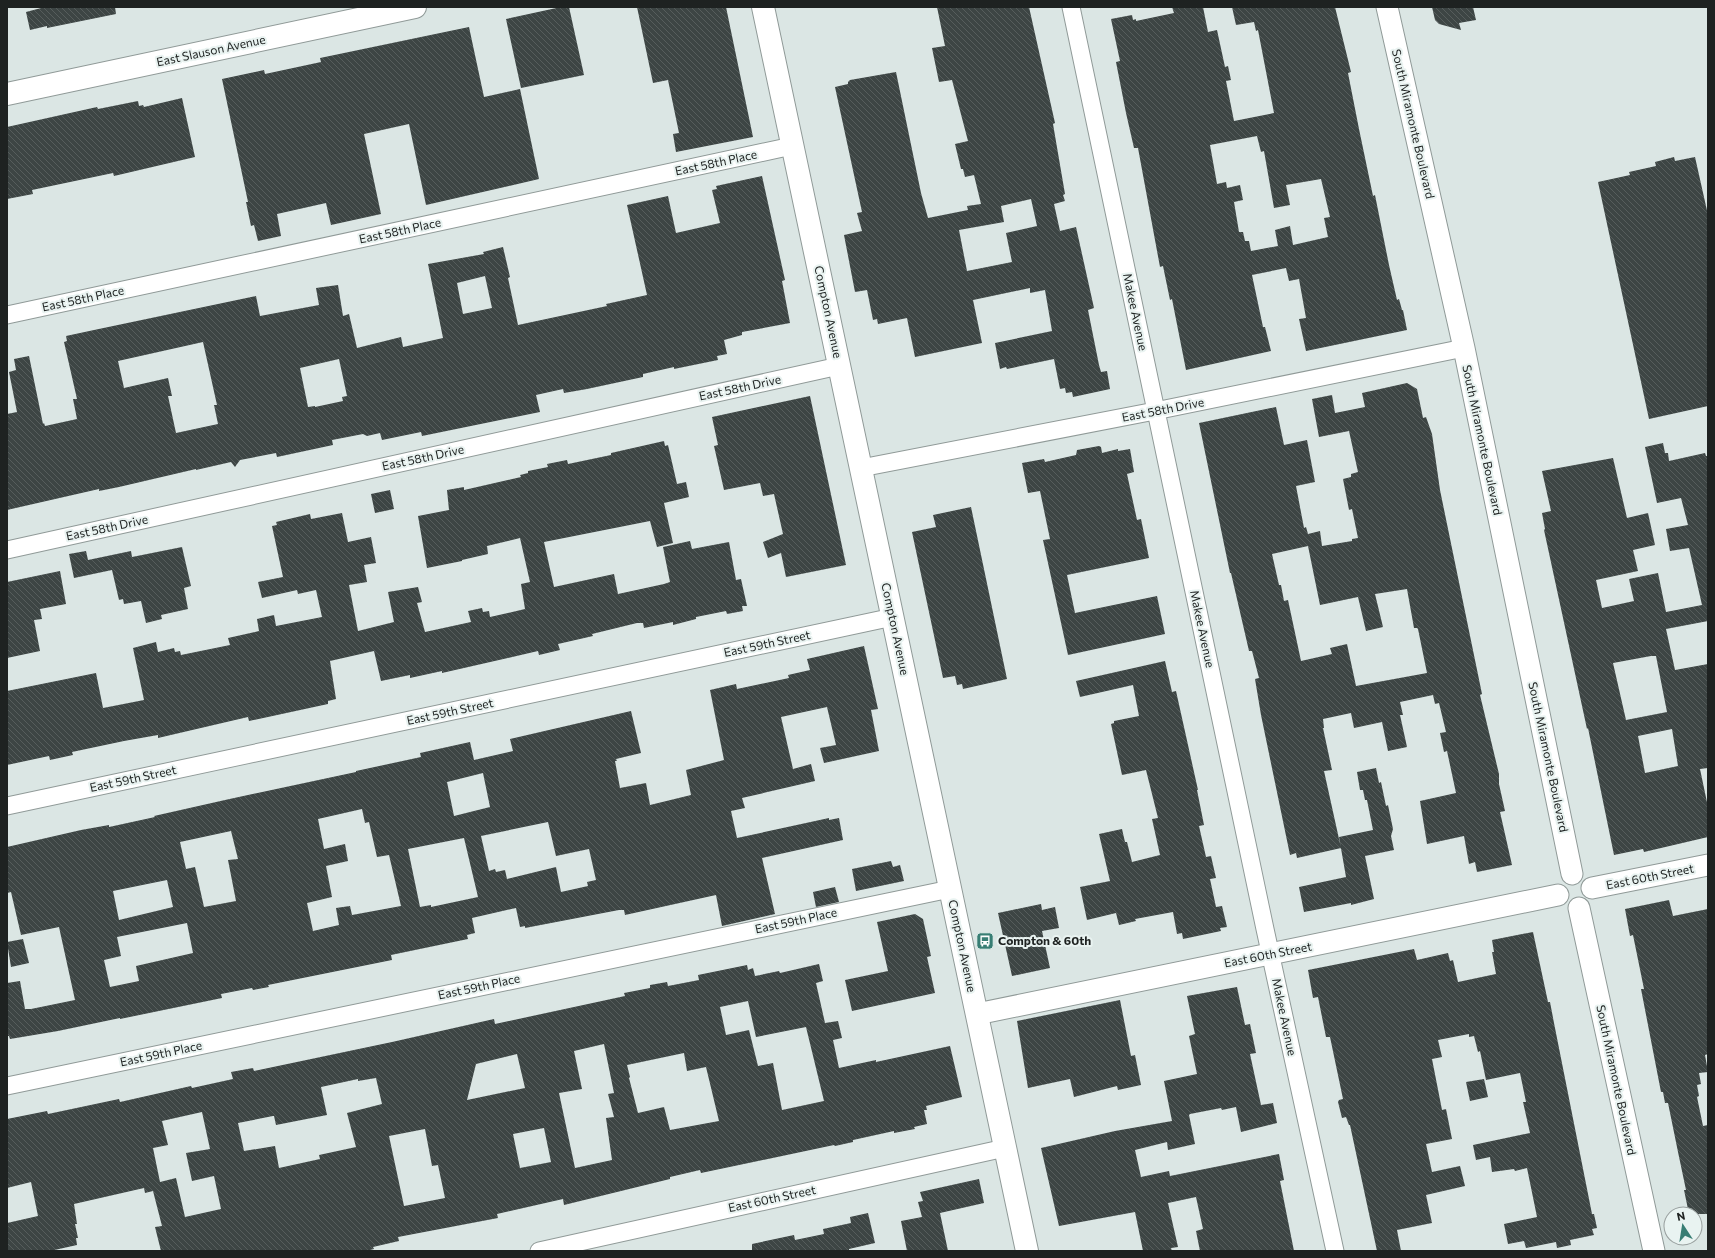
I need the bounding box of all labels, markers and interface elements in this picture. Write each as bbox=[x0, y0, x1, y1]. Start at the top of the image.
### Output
street label: East Slauson Avenue bbox=[155, 32, 266, 68]
street label: South Miramonte Boulevard bbox=[1390, 48, 1438, 200]
street label: East 58th Place bbox=[674, 147, 758, 178]
street label: East 58th Place bbox=[358, 215, 442, 246]
street label: Compton Avenue bbox=[812, 264, 846, 359]
street label: Makee Avenue bbox=[1121, 272, 1151, 352]
street label: East 58th Place bbox=[41, 283, 125, 314]
street label: South Miramonte Boulevard bbox=[1460, 363, 1506, 516]
street label: East 58th Drive bbox=[698, 372, 782, 403]
street label: East 58th Drive bbox=[1121, 394, 1205, 424]
street label: East 58th Drive bbox=[381, 442, 465, 473]
street label: East 58th Drive bbox=[65, 512, 149, 543]
street label: Compton Avenue bbox=[879, 581, 913, 676]
street label: Makee Avenue bbox=[1188, 589, 1218, 669]
street label: East 59th Street bbox=[722, 627, 811, 659]
street label: South Miramonte Boulevard bbox=[1526, 680, 1572, 833]
street label: East 59th Street bbox=[405, 695, 494, 727]
street label: East 59th Street bbox=[88, 762, 177, 794]
street label: East 60th Street bbox=[1605, 861, 1695, 891]
street label: Compton Avenue bbox=[946, 898, 980, 993]
street label: East 59th Place bbox=[754, 905, 838, 936]
bus stop icon: Compton & 60th bbox=[975, 931, 995, 951]
place label: Compton & 60th bbox=[998, 933, 1091, 947]
street label: East 60th Street bbox=[1223, 939, 1313, 969]
street label: East 59th Place bbox=[437, 971, 521, 1002]
street label: Makee Avenue bbox=[1270, 977, 1300, 1057]
street label: South Miramonte Boulevard bbox=[1594, 1003, 1640, 1156]
street label: East 59th Place bbox=[119, 1038, 203, 1069]
street label: East 60th Street bbox=[727, 1182, 817, 1214]
north arrow bbox=[1663, 1206, 1703, 1246]
text: N bbox=[1675, 1209, 1686, 1223]

